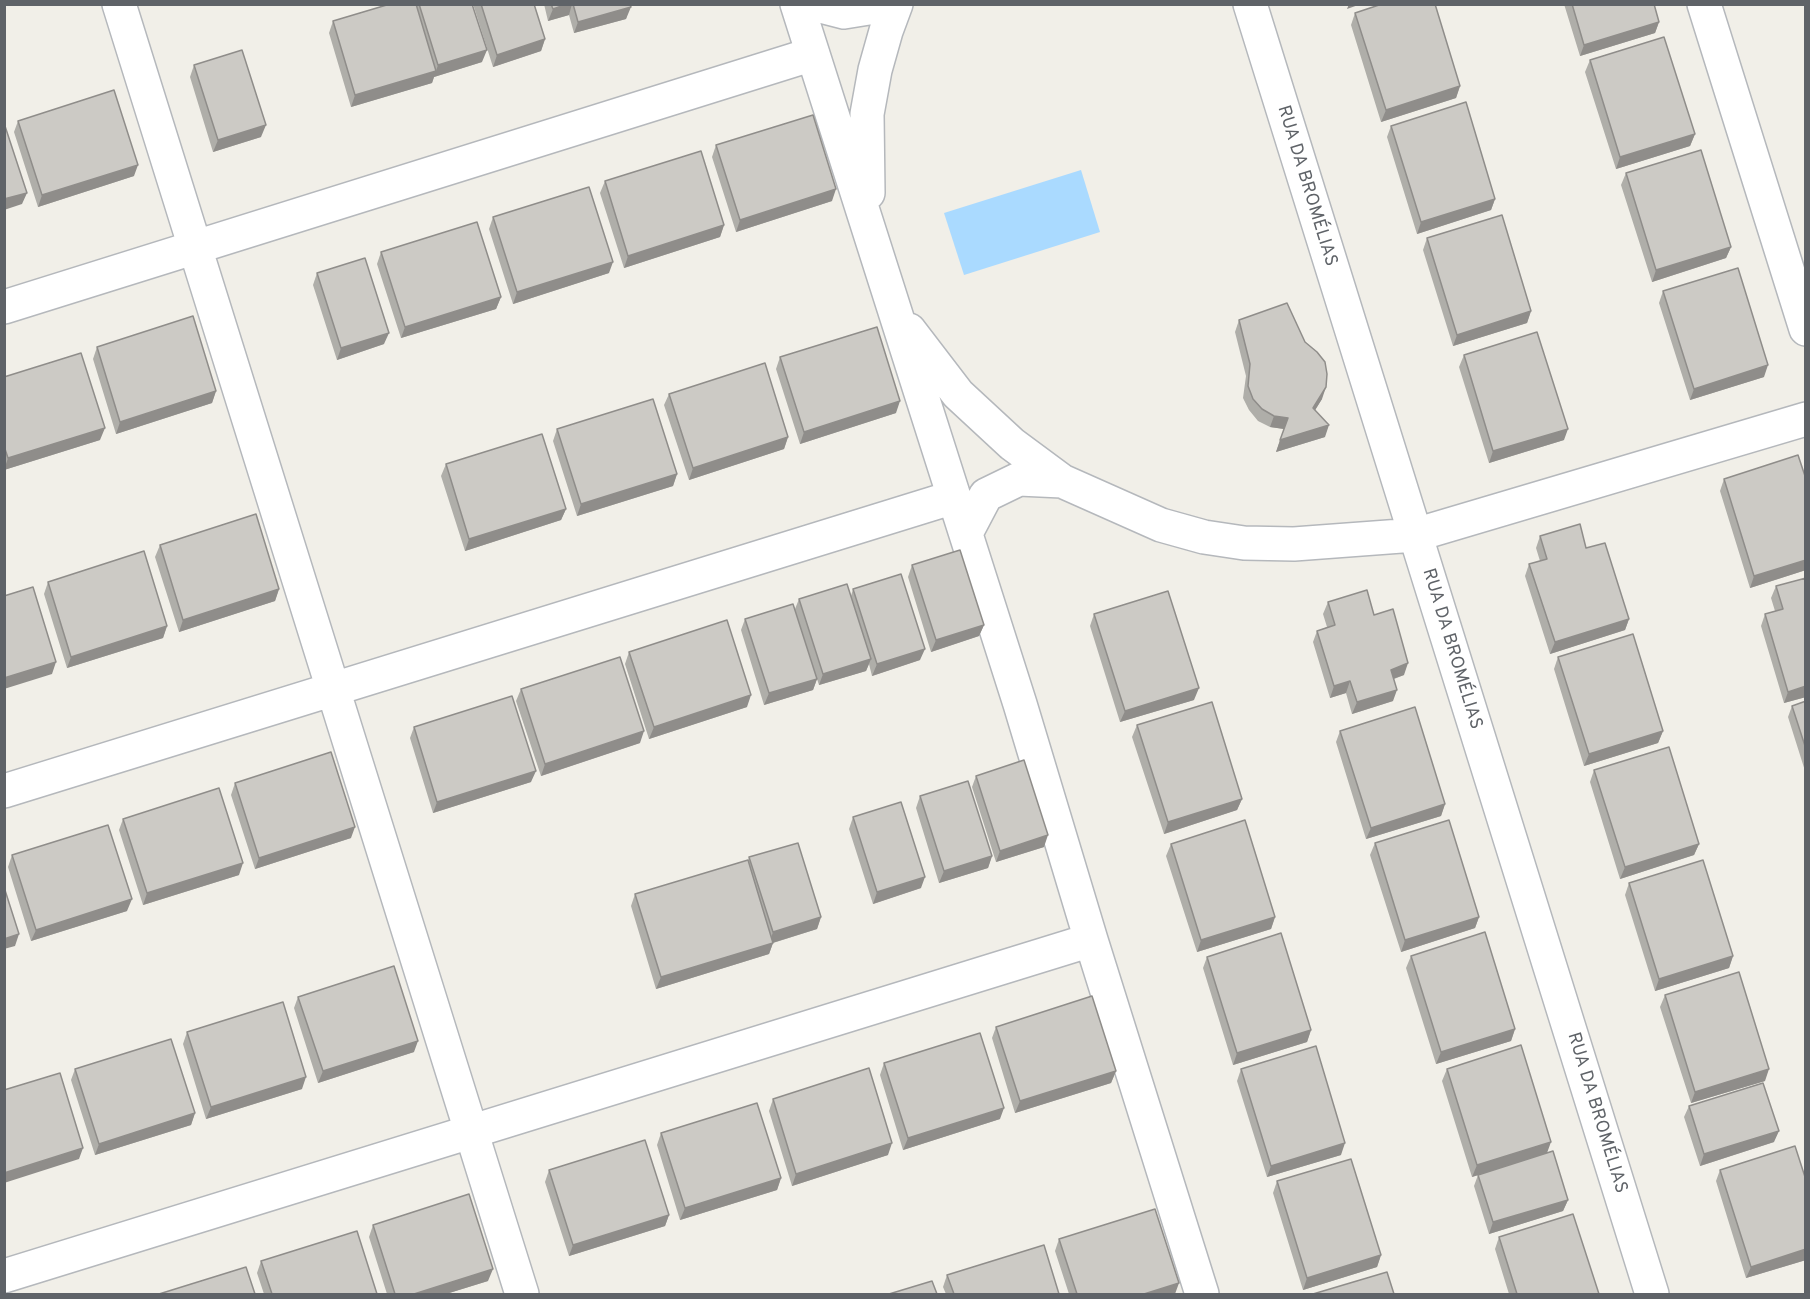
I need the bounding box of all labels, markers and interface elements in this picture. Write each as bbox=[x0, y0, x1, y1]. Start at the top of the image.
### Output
street label: RUA DA BROMÉLIAS bbox=[1271, 103, 1341, 269]
street label: RUA DA BROMÉLIAS bbox=[1416, 566, 1486, 732]
street label: RUA DA BROMÉLIAS bbox=[1561, 1030, 1631, 1196]

